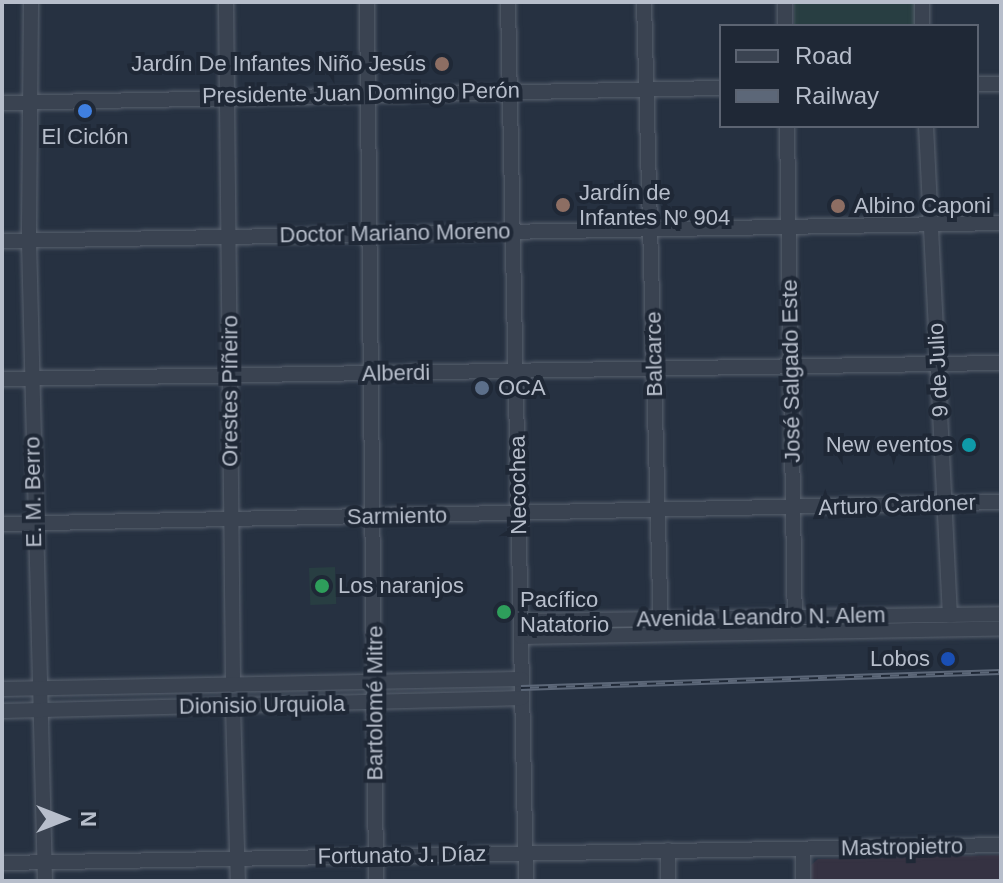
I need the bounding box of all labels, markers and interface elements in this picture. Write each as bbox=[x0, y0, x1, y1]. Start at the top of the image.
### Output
legend bbox=[719, 24, 979, 128]
text: Road bbox=[795, 42, 852, 69]
place label: Jardín De Infantes Niño Jesús bbox=[131, 51, 426, 77]
marker: Jardín De Infantes Niño Jesús bbox=[433, 55, 451, 73]
street label: Presidente Juan Domingo Perón bbox=[202, 77, 520, 109]
text: Railway bbox=[795, 82, 879, 109]
marker: El Ciclón bbox=[76, 102, 94, 120]
place label: El Ciclón bbox=[42, 124, 128, 150]
place label: Jardín de Infantes Nº 904 bbox=[579, 179, 730, 230]
place label: Albino Caponi bbox=[854, 193, 991, 219]
marker: Jardín de Infantes Nº 904 bbox=[554, 196, 572, 214]
marker: Albino Caponi bbox=[829, 197, 847, 215]
street label: Doctor Mariano Moreno bbox=[279, 218, 511, 248]
street label: José Salgado Este bbox=[776, 279, 806, 463]
street label: Balcarce bbox=[640, 311, 668, 397]
street label: Orestes Piñeiro bbox=[217, 315, 243, 467]
street label: 9 de Julio bbox=[922, 322, 954, 418]
street label: Alberdi bbox=[362, 359, 430, 387]
place label: OCA bbox=[498, 375, 546, 401]
marker: OCA bbox=[473, 379, 491, 397]
place label: New eventos bbox=[826, 432, 953, 458]
street label: Necochea bbox=[504, 435, 532, 535]
street label: E. M. Berro bbox=[19, 436, 47, 548]
marker: New eventos bbox=[960, 436, 978, 454]
street label: Arturo Cardoner bbox=[818, 489, 976, 521]
street label: Sarmiento bbox=[347, 502, 447, 530]
place label: Los naranjos bbox=[338, 573, 464, 599]
marker: Los naranjos bbox=[313, 577, 331, 595]
place label: Pacífico Natatorio bbox=[520, 586, 609, 638]
street label: Avenida Leandro N. Alem bbox=[636, 602, 886, 632]
marker: Pacífico Natatorio bbox=[495, 603, 513, 621]
street label: Bartolomé Mitre bbox=[362, 625, 388, 781]
place label: Lobos bbox=[870, 646, 930, 672]
marker: Lobos bbox=[937, 648, 959, 670]
street label: Dionisio Urquiola bbox=[179, 690, 345, 720]
north arrow bbox=[24, 779, 104, 859]
text: N bbox=[76, 811, 101, 827]
street label: Mastropietro bbox=[841, 833, 963, 861]
street label: Fortunato J. Díaz bbox=[317, 840, 487, 870]

